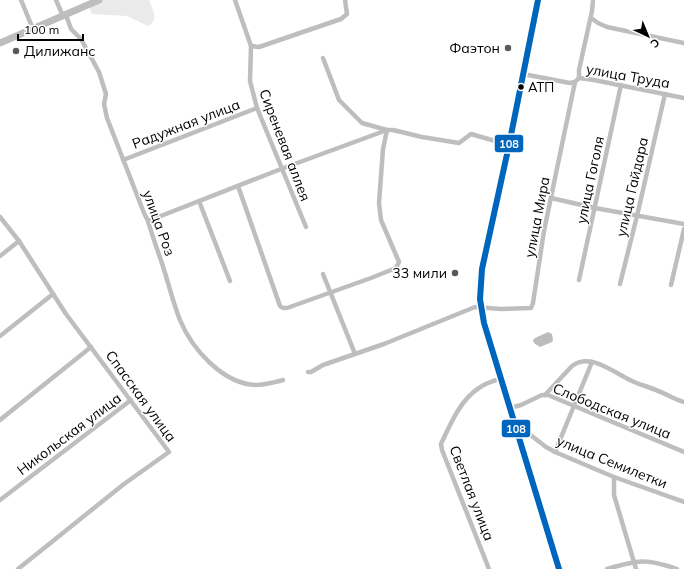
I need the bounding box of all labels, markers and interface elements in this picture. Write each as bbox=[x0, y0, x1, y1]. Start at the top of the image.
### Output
scale bar bbox=[18, 16, 83, 42]
north arrow bbox=[628, 16, 668, 56]
text: 100 m bbox=[24, 22, 59, 37]
text: С bbox=[647, 36, 663, 51]
place label: Фаэтон bbox=[449, 39, 500, 57]
place label: Дилижанс bbox=[24, 42, 95, 60]
marker: Фаэтон bbox=[503, 43, 513, 53]
marker: Дилижанс bbox=[11, 46, 21, 56]
street label: улица Труда bbox=[585, 60, 671, 92]
place label: АТП bbox=[528, 79, 554, 95]
marker: АТП bbox=[516, 82, 526, 92]
street label: Сиреневая аллея bbox=[255, 86, 315, 204]
street label: Радужная улица bbox=[130, 95, 242, 153]
line badge: 108 bbox=[494, 134, 524, 153]
street label: улица Гоголя bbox=[572, 135, 608, 225]
street label: улица Гайдара bbox=[612, 136, 652, 238]
text: 108 bbox=[499, 137, 519, 151]
street label: улица Мира bbox=[520, 175, 554, 259]
street label: улица Роз bbox=[139, 188, 179, 258]
place label: 33 мили bbox=[392, 264, 447, 282]
marker: 33 мили bbox=[450, 268, 460, 278]
street label: Спасская улица bbox=[102, 347, 180, 445]
street label: Слободская улица bbox=[550, 379, 674, 443]
street label: Никольская улица bbox=[13, 389, 125, 479]
line badge: 108 bbox=[501, 419, 531, 438]
text: 108 bbox=[506, 422, 526, 436]
street label: улица Семилетки bbox=[554, 432, 670, 492]
street label: Светлая улица bbox=[446, 443, 498, 543]

